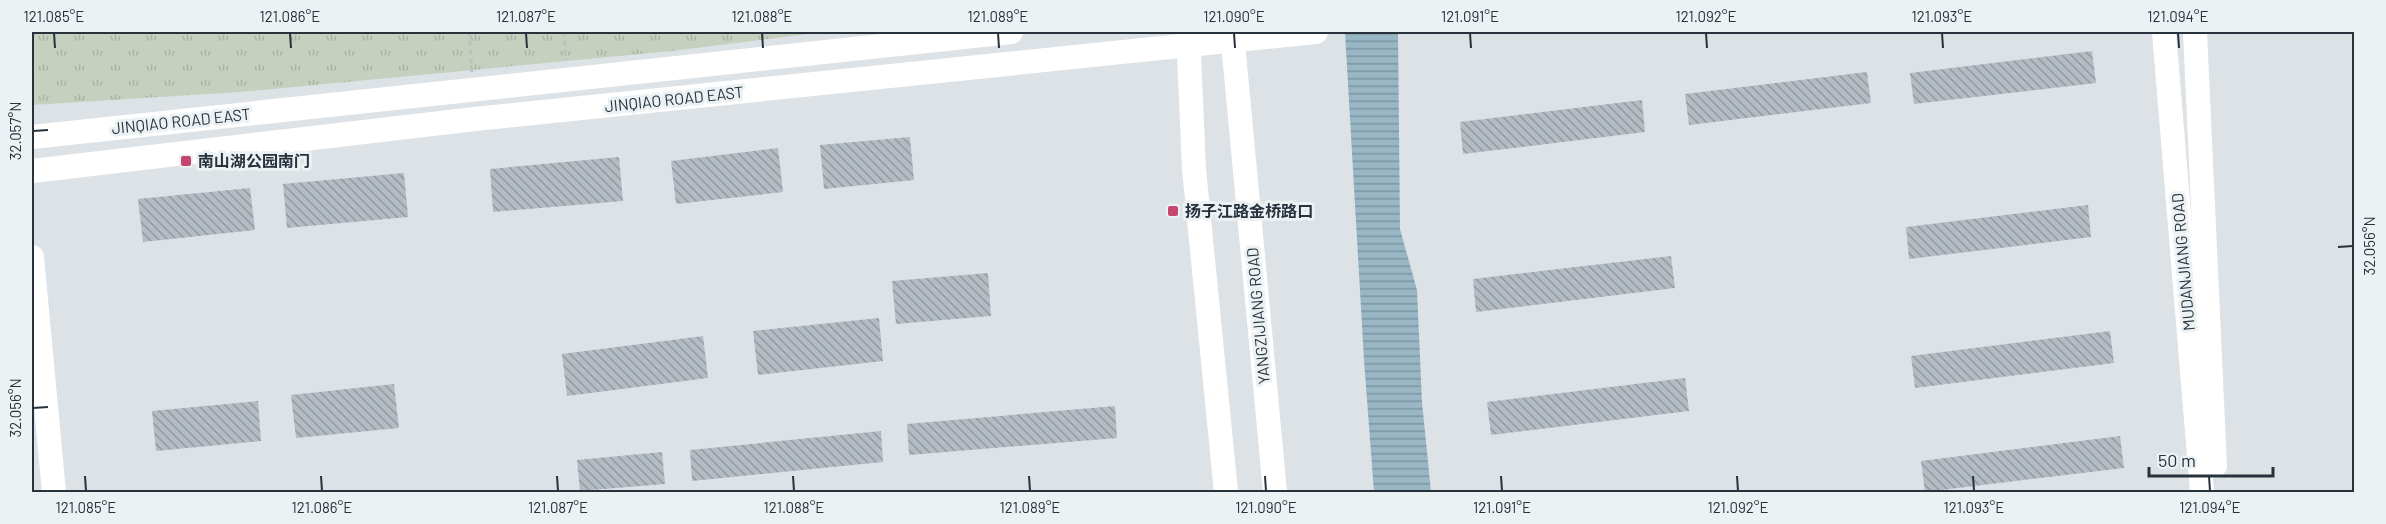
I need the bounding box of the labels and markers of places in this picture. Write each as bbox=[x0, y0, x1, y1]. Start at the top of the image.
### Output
place label: 南山湖公园南门 bbox=[198, 151, 310, 170]
marker: 南山湖公园南门 bbox=[179, 154, 193, 168]
place label: 扬子江路金桥路口 bbox=[1185, 201, 1313, 220]
marker: 扬子江路金桥路口 bbox=[1166, 204, 1180, 218]

